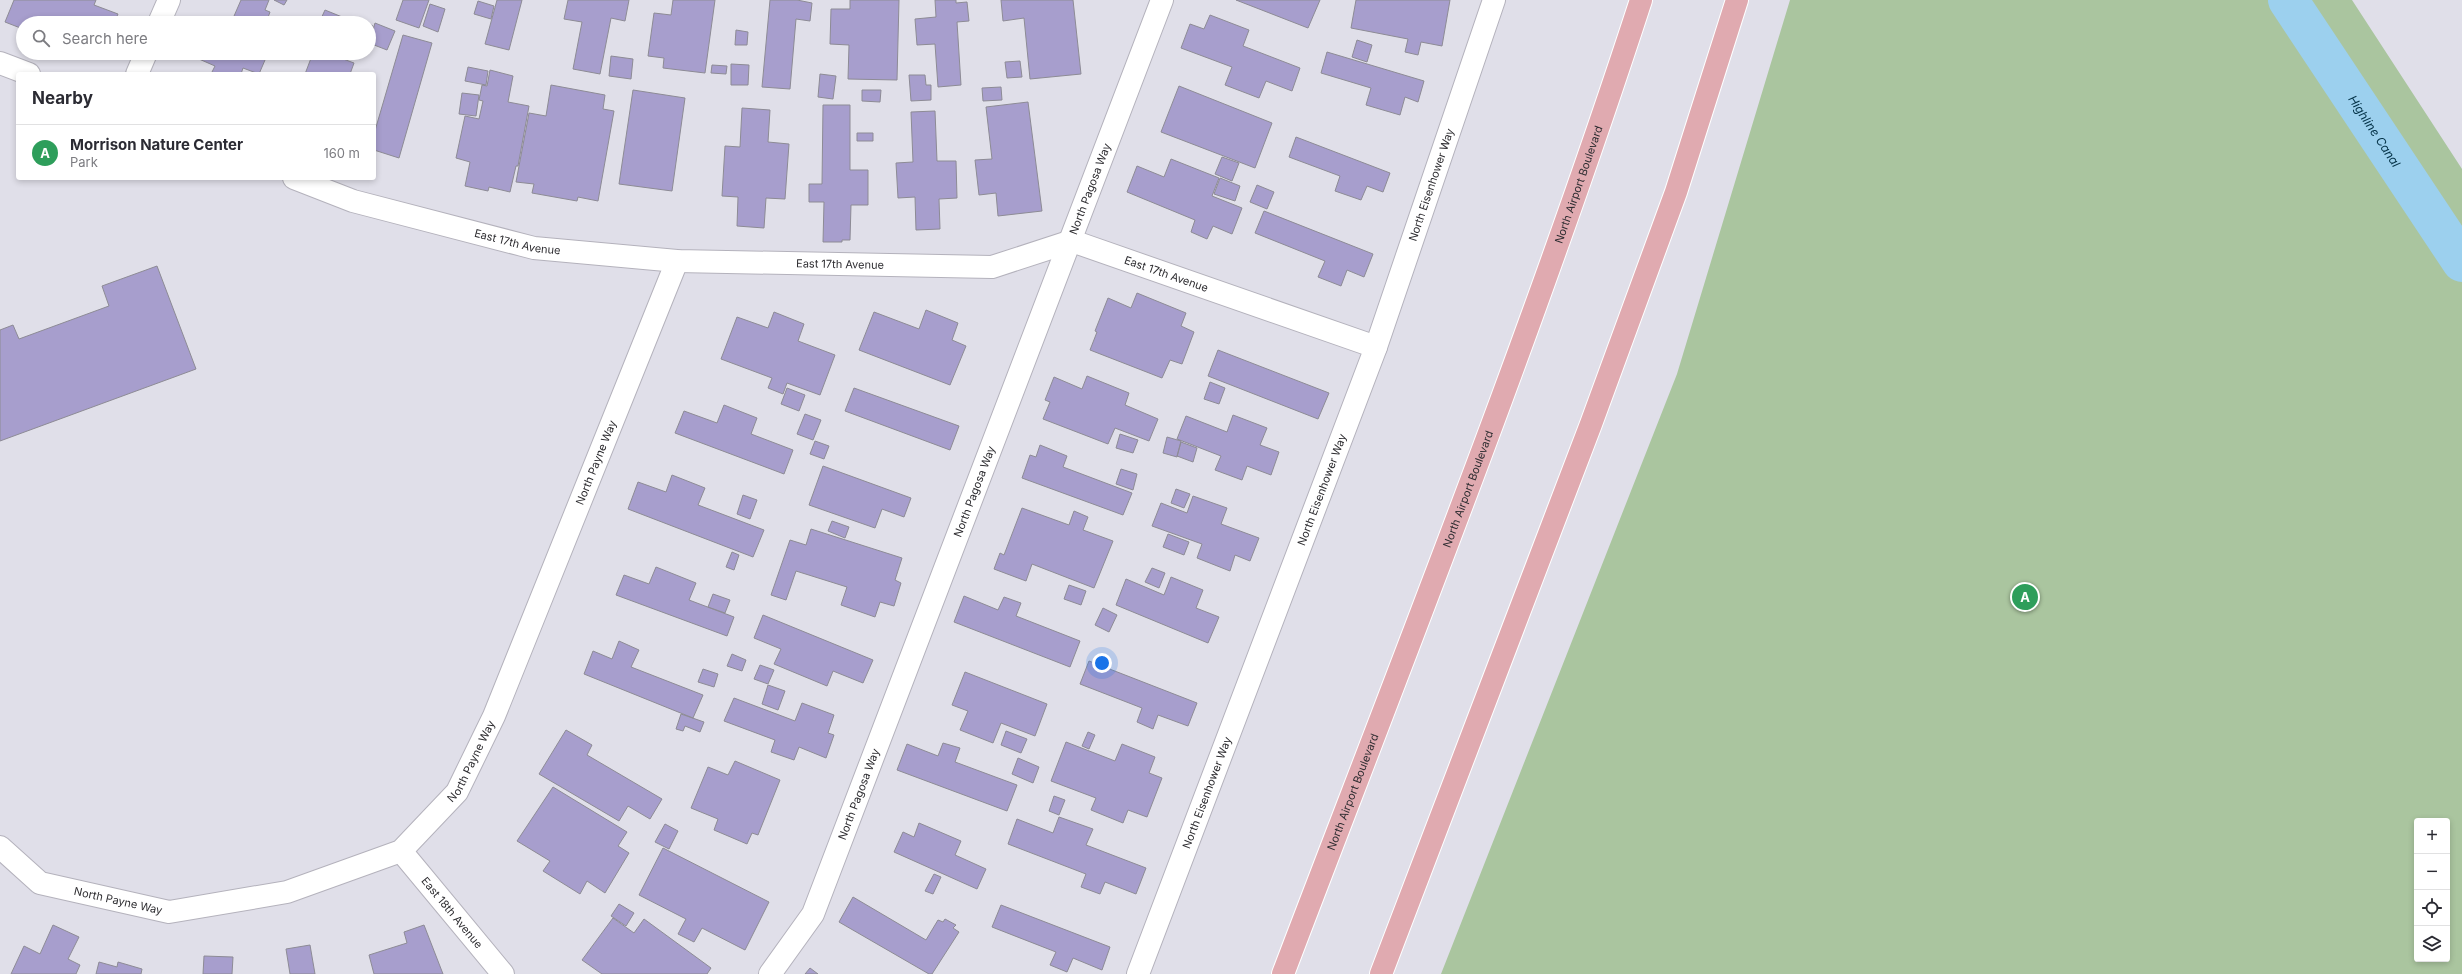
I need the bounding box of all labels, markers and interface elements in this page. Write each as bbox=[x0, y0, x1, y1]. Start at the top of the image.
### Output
search box bbox=[16, 16, 376, 60]
icon: search bbox=[30, 27, 52, 49]
text: Search here bbox=[62, 29, 148, 48]
text: Nearby bbox=[32, 88, 93, 108]
water label: Highline Canal bbox=[2346, 92, 2404, 170]
street label: North Airport Boulevard bbox=[1552, 124, 1606, 245]
street label: North Eisenhower Way bbox=[1405, 126, 1457, 243]
text: Morrison Nature Center bbox=[70, 135, 243, 154]
street label: North Pagosa Way bbox=[1066, 141, 1114, 237]
text: A bbox=[40, 145, 50, 161]
text: 160 m bbox=[323, 145, 360, 161]
text: Park bbox=[70, 154, 98, 170]
street label: East 17th Avenue bbox=[473, 226, 561, 257]
street label: East 17th Avenue bbox=[1123, 253, 1210, 295]
street label: East 17th Avenue bbox=[796, 256, 884, 272]
street label: North Payne Way bbox=[573, 418, 619, 507]
street label: North Airport Boulevard bbox=[1440, 429, 1496, 549]
street label: North Eisenhower Way bbox=[1294, 432, 1349, 548]
street label: North Pagosa Way bbox=[951, 444, 998, 539]
pin: A bbox=[2012, 582, 2038, 612]
your location bbox=[1092, 653, 1112, 673]
street label: North Payne Way bbox=[444, 718, 498, 805]
street label: North Airport Boulevard bbox=[1324, 732, 1381, 852]
street label: North Eisenhower Way bbox=[1179, 735, 1234, 850]
street label: North Pagosa Way bbox=[835, 747, 882, 842]
map controls bbox=[2414, 818, 2450, 962]
button: + bbox=[2414, 818, 2450, 854]
button: − bbox=[2414, 854, 2450, 890]
street label: East 18th Avenue bbox=[418, 874, 486, 951]
street label: North Payne Way bbox=[73, 884, 164, 917]
button: locate bbox=[2414, 890, 2450, 926]
button: layers bbox=[2414, 926, 2450, 962]

